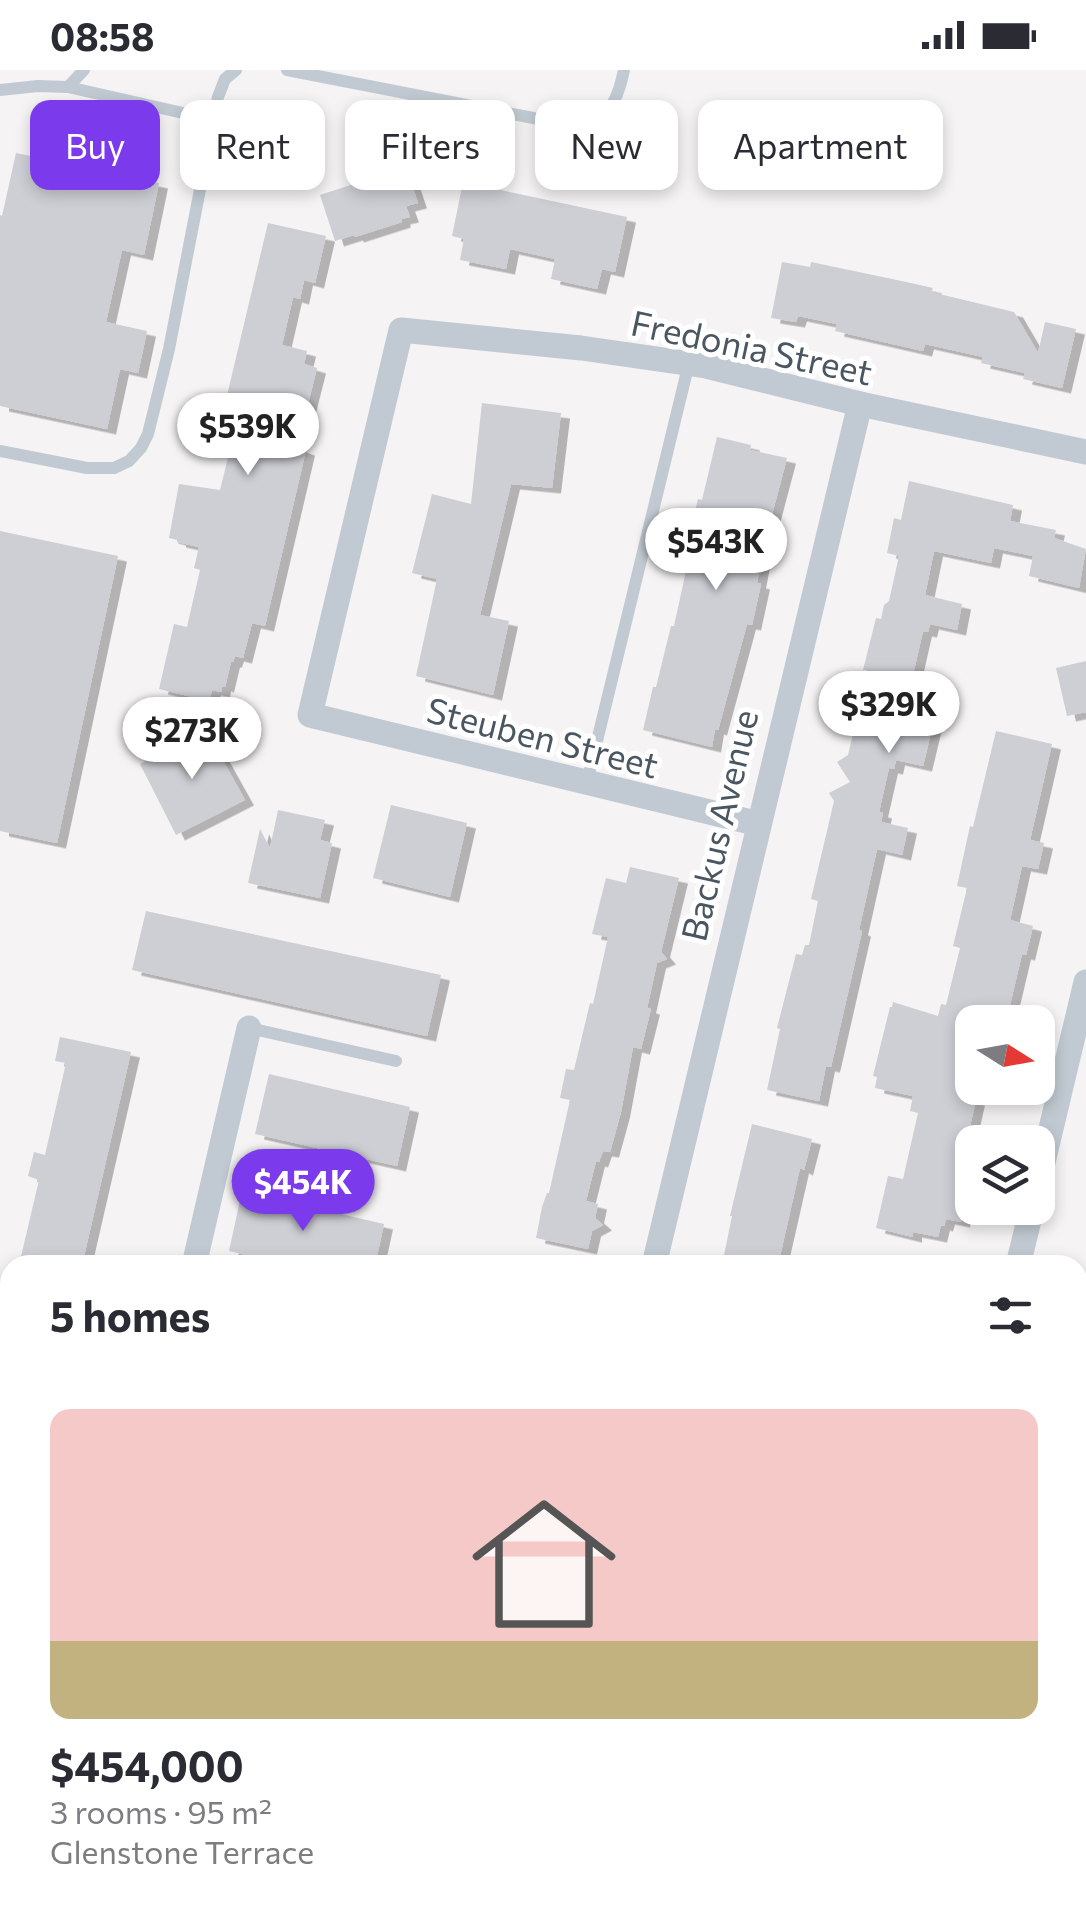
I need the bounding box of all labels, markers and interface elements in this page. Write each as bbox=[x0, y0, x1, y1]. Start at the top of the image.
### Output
text: 08:58 bbox=[50, 12, 154, 59]
chip: Buy bbox=[30, 100, 160, 190]
chip: Rent bbox=[180, 100, 325, 190]
chip: Filters bbox=[345, 100, 515, 190]
chip: New bbox=[535, 100, 678, 190]
chip: Apartment bbox=[698, 100, 943, 190]
street label: Fredonia Street bbox=[627, 299, 877, 393]
pin: $539K bbox=[178, 393, 318, 478]
text: $539K bbox=[199, 405, 297, 445]
pin: $543K bbox=[646, 508, 786, 593]
text: $543K bbox=[667, 520, 765, 560]
pin: $329K bbox=[819, 671, 959, 756]
text: $329K bbox=[841, 683, 937, 723]
street label: Steuben Street bbox=[423, 686, 663, 786]
pin: $273K bbox=[122, 697, 262, 782]
street label: Backus Avenue bbox=[671, 705, 765, 945]
text: $273K bbox=[145, 709, 239, 749]
north arrow bbox=[955, 1005, 1055, 1105]
map controls bbox=[955, 1005, 1055, 1225]
button: layers bbox=[955, 1125, 1055, 1225]
pin: $454K bbox=[233, 1149, 373, 1234]
text: $454K bbox=[254, 1161, 352, 1201]
icon: filters bbox=[983, 1288, 1038, 1343]
text: 5 homes bbox=[50, 1289, 210, 1341]
icon: home bbox=[454, 1474, 634, 1654]
text: $454,000 bbox=[50, 1739, 244, 1791]
text: 3 rooms · 95 m² bbox=[50, 1791, 272, 1831]
text: Glenstone Terrace bbox=[50, 1831, 314, 1871]

